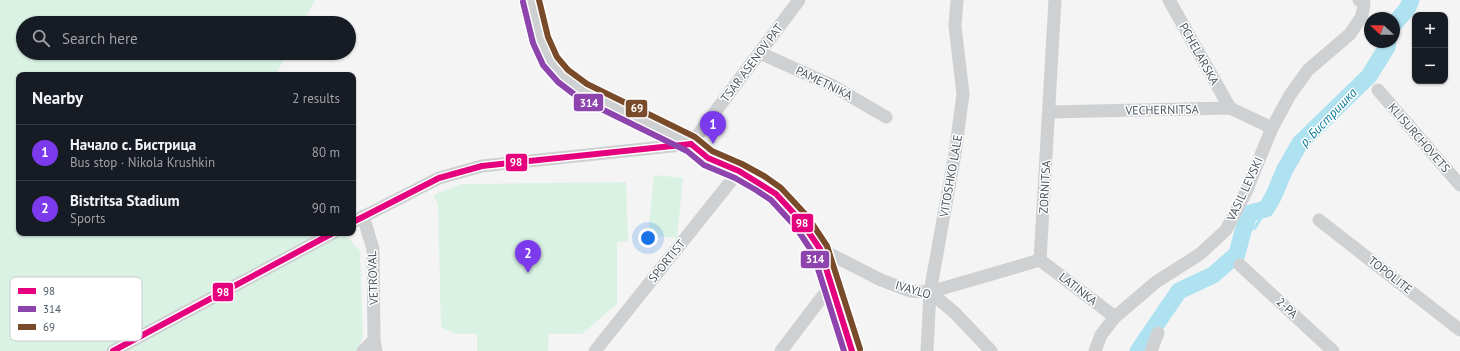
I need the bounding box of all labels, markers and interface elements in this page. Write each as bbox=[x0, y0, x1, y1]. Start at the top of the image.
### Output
north arrow bbox=[1364, 12, 1400, 48]
map controls bbox=[1412, 12, 1448, 84]
button: + bbox=[1412, 12, 1448, 48]
search box bbox=[16, 16, 356, 60]
street label: TSAR ASENOV PAT bbox=[717, 20, 786, 105]
street label: PCHELARSKA bbox=[1176, 20, 1223, 87]
icon: search bbox=[30, 27, 52, 49]
text: Search here bbox=[62, 29, 138, 48]
button: − bbox=[1412, 48, 1448, 84]
street label: PAMETNIKA bbox=[793, 62, 855, 103]
water label: р. Бистришка bbox=[1295, 84, 1361, 151]
text: Nearby bbox=[32, 87, 83, 109]
text: 2 results bbox=[292, 90, 340, 107]
line badge: 314 bbox=[573, 93, 604, 112]
text: 314 bbox=[580, 96, 599, 110]
line badge: 69 bbox=[625, 99, 648, 118]
street label: KLISURCHOVETS bbox=[1385, 100, 1454, 175]
text: 69 bbox=[631, 101, 643, 115]
street label: VECHERNITSA bbox=[1124, 101, 1199, 118]
pin: 1 bbox=[700, 111, 726, 144]
street label: VITOSHKO LALE bbox=[936, 134, 965, 219]
text: Начало с. Бистрица bbox=[70, 135, 196, 154]
text: 1 bbox=[41, 144, 49, 161]
text: 80 m bbox=[312, 144, 340, 161]
line badge: 98 bbox=[505, 153, 528, 172]
text: Bus stop · Nikola Krushkin bbox=[70, 154, 215, 171]
street label: VASIL LEVSKI bbox=[1223, 154, 1266, 224]
text: 98 bbox=[510, 155, 522, 169]
street label: ZORNITSA bbox=[1036, 160, 1053, 214]
text: Bistritsa Stadium bbox=[70, 191, 179, 210]
text: 2 bbox=[41, 200, 49, 217]
text: 90 m bbox=[312, 200, 340, 217]
text: Sports bbox=[70, 210, 106, 227]
line badge: 98 bbox=[791, 213, 814, 233]
text: 98 bbox=[796, 216, 808, 230]
your location bbox=[638, 228, 658, 248]
street label: SPORTIST bbox=[645, 236, 689, 285]
pin: 2 bbox=[515, 240, 541, 273]
line badge: 314 bbox=[800, 250, 830, 269]
street label: VETROVAL bbox=[364, 251, 381, 306]
text: 314 bbox=[806, 252, 825, 266]
street label: TOPOLITE bbox=[1365, 253, 1415, 296]
street label: LATINKA bbox=[1056, 269, 1101, 308]
legend bbox=[10, 277, 142, 341]
street label: IVAYLO bbox=[894, 277, 933, 302]
line badge: 98 bbox=[212, 282, 234, 302]
text: 98 bbox=[43, 284, 55, 298]
text: 98 bbox=[217, 285, 229, 299]
street label: 2-РА bbox=[1274, 294, 1301, 321]
text: 314 bbox=[43, 302, 61, 316]
text: 69 bbox=[43, 320, 55, 334]

